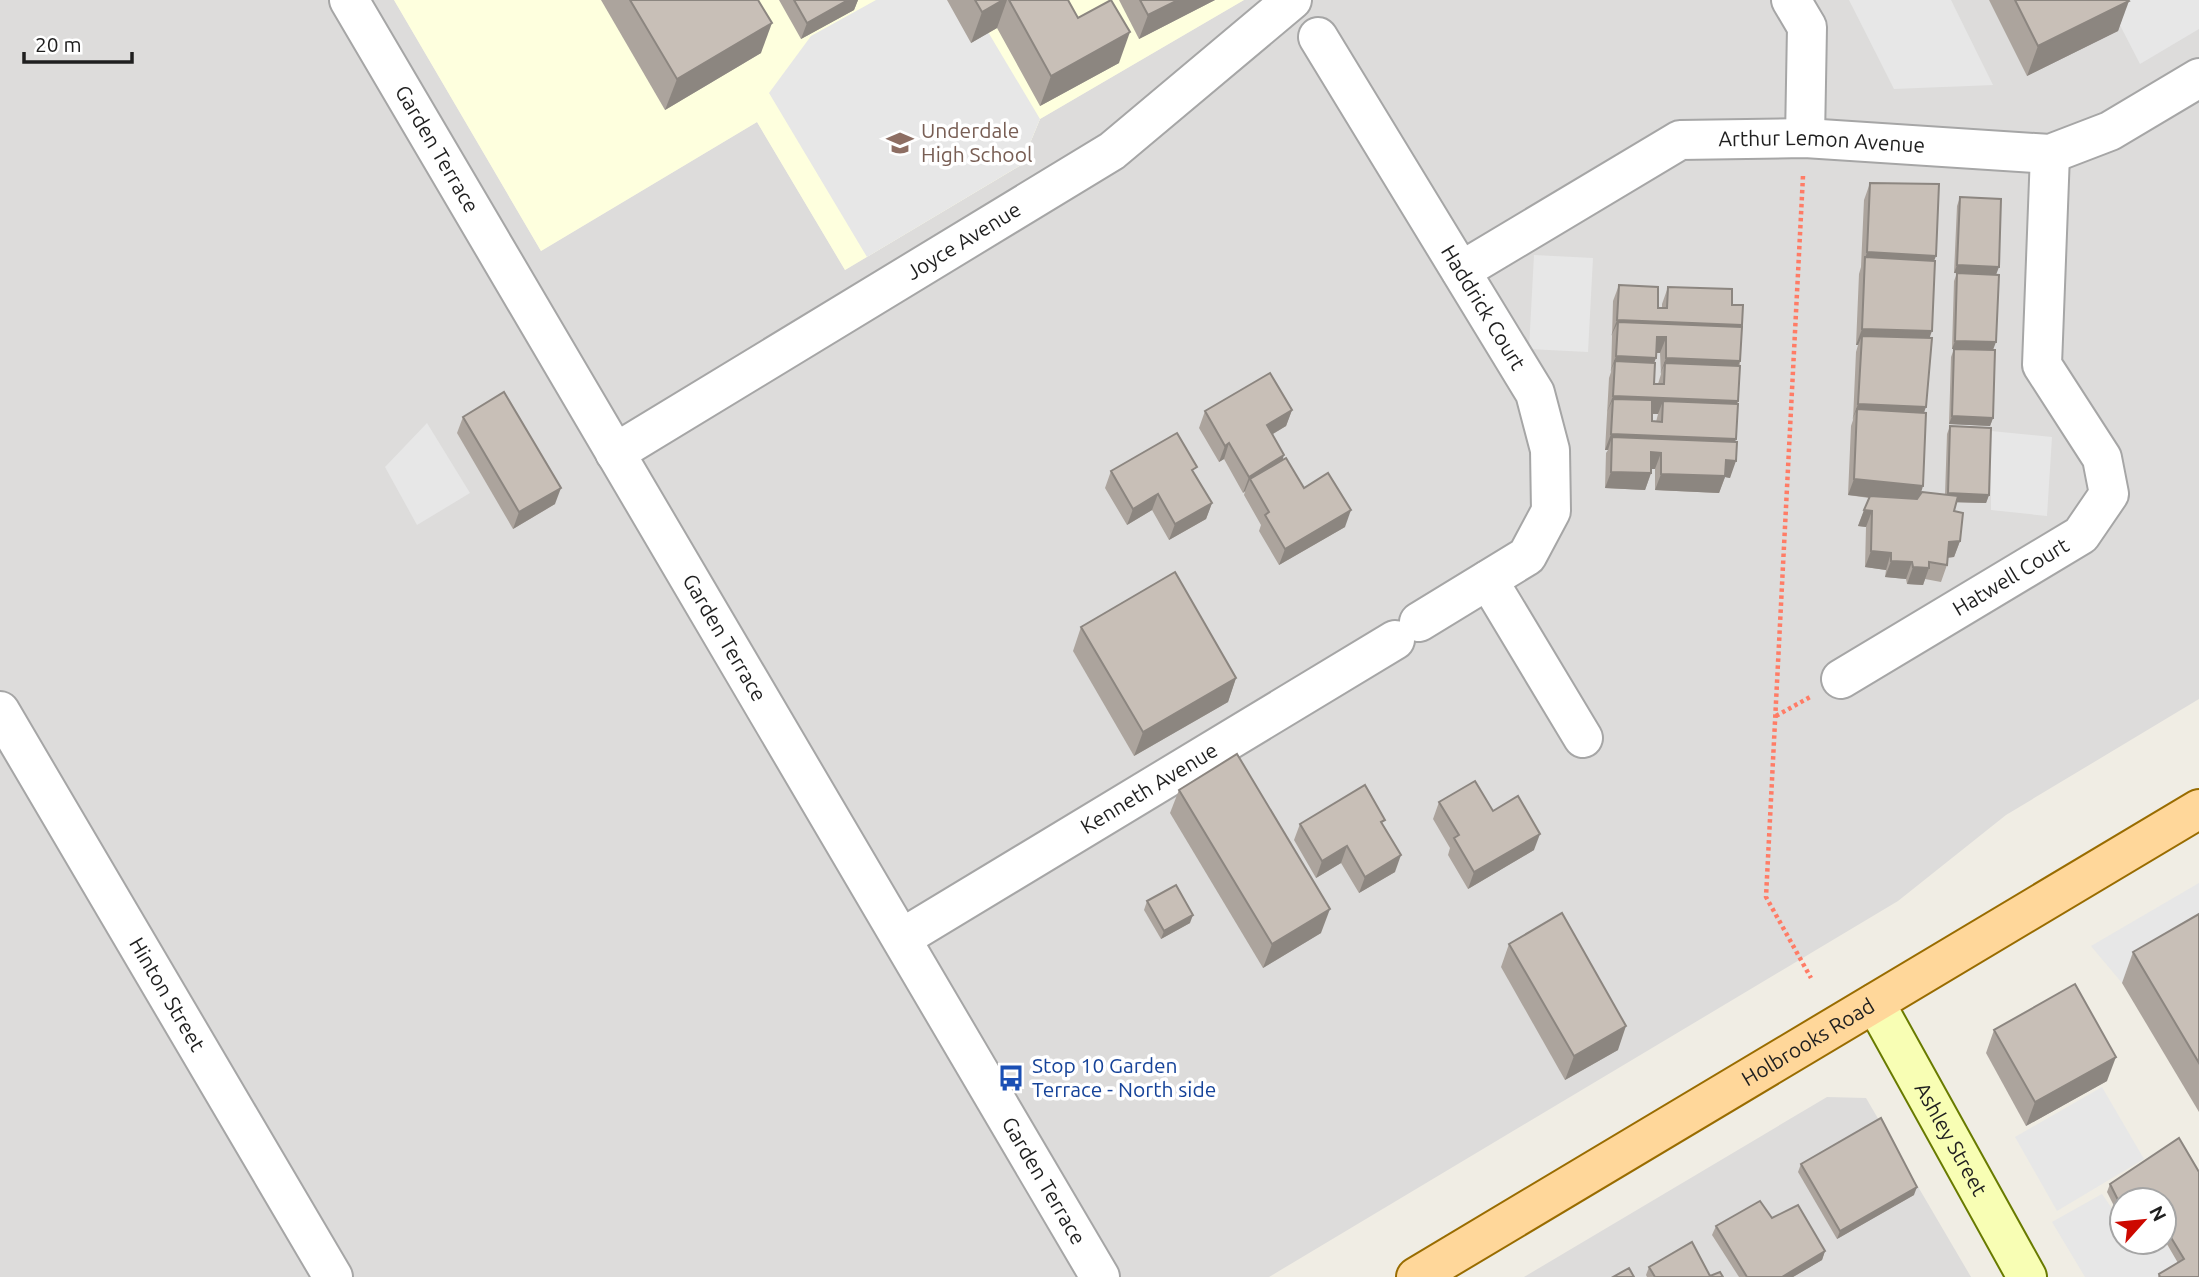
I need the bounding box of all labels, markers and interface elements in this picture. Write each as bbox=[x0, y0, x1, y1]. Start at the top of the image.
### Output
scale bar bbox=[24, 21, 133, 65]
text: 20 m bbox=[35, 32, 82, 56]
street label: Garden Terrace bbox=[391, 81, 484, 217]
place label: Underdale High School bbox=[921, 118, 1032, 166]
street label: Arthur Lemon Avenue bbox=[1718, 125, 1926, 157]
school or university icon: Underdale High School bbox=[885, 128, 915, 158]
street label: Joyce Avenue bbox=[902, 196, 1025, 284]
street label: Haddrick Court bbox=[1437, 240, 1531, 374]
street label: Hatwell Court bbox=[1948, 532, 2073, 620]
street label: Garden Terrace bbox=[678, 569, 772, 705]
street label: Kenneth Avenue bbox=[1076, 737, 1222, 838]
street label: Hinton Street bbox=[125, 933, 210, 1055]
street label: Holbrooks Road bbox=[1737, 993, 1878, 1091]
place label: Stop 10 Garden Terrace - North side bbox=[1032, 1053, 1216, 1101]
bus stop icon: Stop 10 Garden Terrace - North side bbox=[996, 1063, 1026, 1093]
street label: Ashley Street bbox=[1911, 1078, 1993, 1200]
street label: Garden Terrace bbox=[998, 1112, 1091, 1248]
north arrow bbox=[2108, 1186, 2178, 1256]
text: N bbox=[2145, 1202, 2171, 1225]

